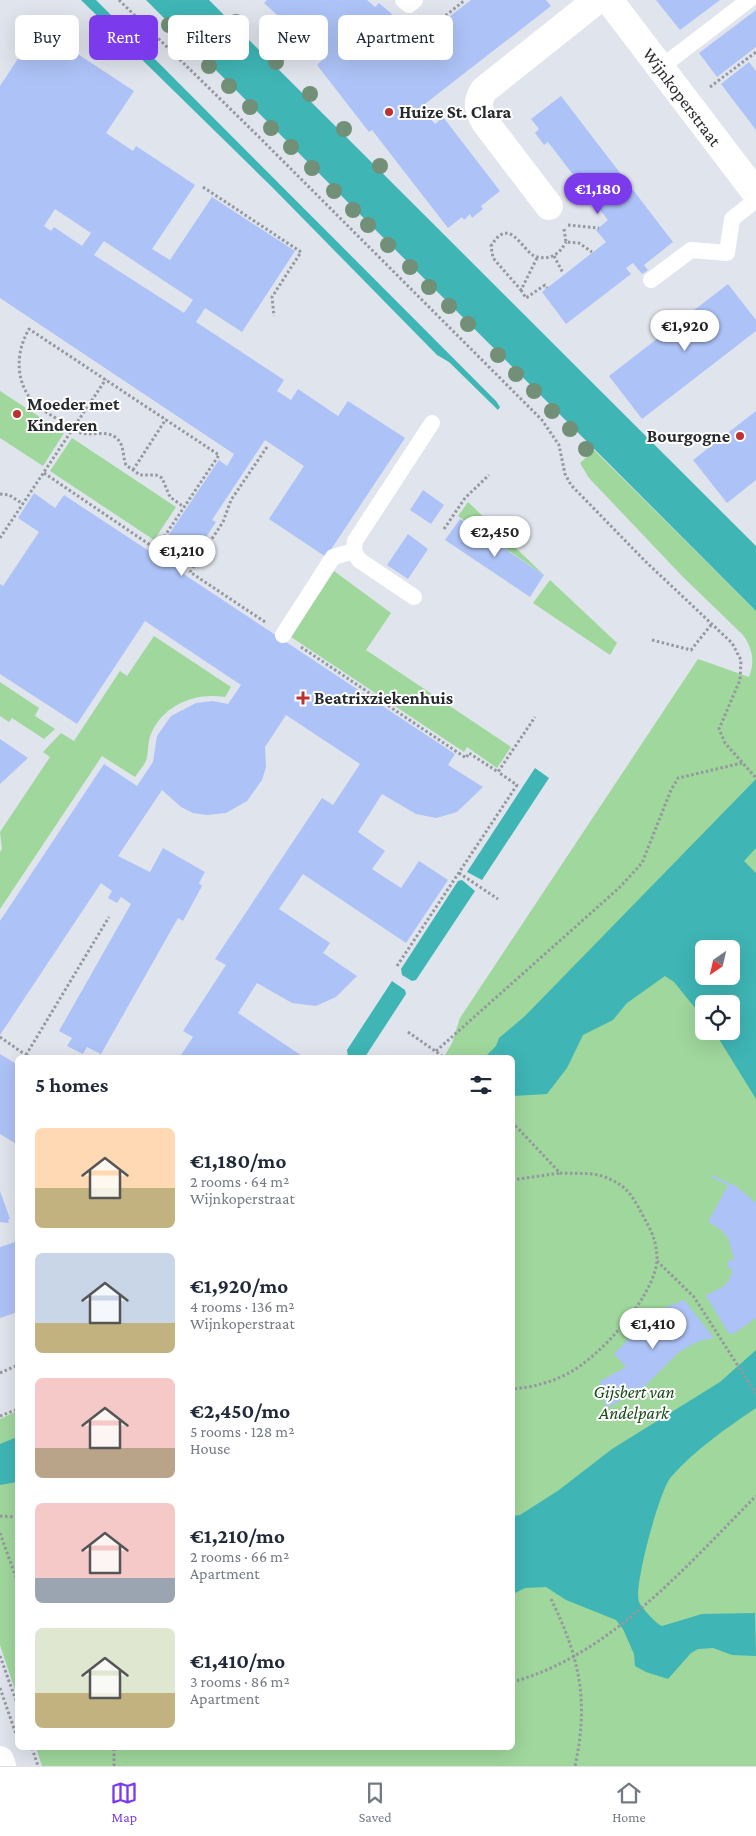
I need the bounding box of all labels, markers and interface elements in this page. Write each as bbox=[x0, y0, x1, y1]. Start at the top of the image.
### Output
chip: Buy bbox=[15, 15, 79, 60]
chip: Rent bbox=[89, 15, 158, 60]
chip: Filters bbox=[168, 15, 249, 60]
chip: New bbox=[259, 15, 328, 60]
chip: Apartment bbox=[338, 15, 453, 60]
street label: Wijnkoperstraat bbox=[638, 44, 726, 151]
place label: Huize St. Clara bbox=[399, 102, 512, 122]
marker: Huize St. Clara bbox=[383, 106, 395, 118]
pin: €1,180 bbox=[557, 172, 639, 215]
text: €1,180 bbox=[575, 180, 621, 197]
pin: €1,920 bbox=[644, 310, 726, 352]
text: €1,920 bbox=[661, 317, 709, 334]
place label: Moeder met Kinderen bbox=[27, 394, 120, 435]
marker: Moeder met Kinderen bbox=[11, 408, 23, 420]
place label: Bourgogne bbox=[647, 426, 730, 446]
marker: Bourgogne bbox=[734, 430, 746, 442]
pin: €2,450 bbox=[454, 516, 536, 558]
text: €2,450 bbox=[471, 523, 519, 540]
pin: €1,210 bbox=[141, 534, 223, 577]
text: €1,210 bbox=[160, 542, 204, 559]
place label: Beatrixziekenhuis bbox=[314, 688, 453, 708]
marker: Beatrixziekenhuis bbox=[296, 691, 310, 705]
north arrow bbox=[695, 940, 740, 985]
map controls bbox=[695, 940, 740, 1040]
button: locate bbox=[695, 995, 740, 1040]
icon: filters bbox=[467, 1071, 495, 1099]
text: 5 homes bbox=[35, 1073, 108, 1097]
icon: home bbox=[75, 1148, 135, 1208]
text: €1,180/mo bbox=[190, 1149, 286, 1173]
text: 2 rooms · 64 m² bbox=[190, 1173, 289, 1190]
text: Wijnkoperstraat bbox=[190, 1190, 295, 1207]
icon: home bbox=[75, 1273, 135, 1333]
text: €1,920/mo bbox=[190, 1274, 288, 1298]
text: 4 rooms · 136 m² bbox=[190, 1298, 295, 1315]
pin: €1,410 bbox=[612, 1308, 694, 1350]
text: Wijnkoperstraat bbox=[190, 1315, 295, 1332]
text: €1,410 bbox=[630, 1315, 676, 1332]
park label: Gijsbert van Andelpark bbox=[593, 1382, 675, 1423]
icon: home bbox=[75, 1398, 135, 1458]
text: €2,450/mo bbox=[190, 1399, 290, 1423]
text: 5 rooms · 128 m² bbox=[190, 1423, 294, 1440]
text: House bbox=[190, 1440, 230, 1457]
icon: home bbox=[75, 1523, 135, 1583]
text: €1,210/mo bbox=[190, 1524, 285, 1548]
text: 2 rooms · 66 m² bbox=[190, 1548, 289, 1565]
text: Apartment bbox=[190, 1565, 260, 1582]
icon: home bbox=[75, 1648, 135, 1708]
text: €1,410/mo bbox=[190, 1649, 285, 1673]
text: 3 rooms · 86 m² bbox=[190, 1673, 290, 1690]
text: Apartment bbox=[190, 1690, 260, 1707]
tab: Map bbox=[110, 1779, 138, 1825]
tab: Saved bbox=[359, 1779, 392, 1825]
tab: Home bbox=[612, 1779, 646, 1825]

